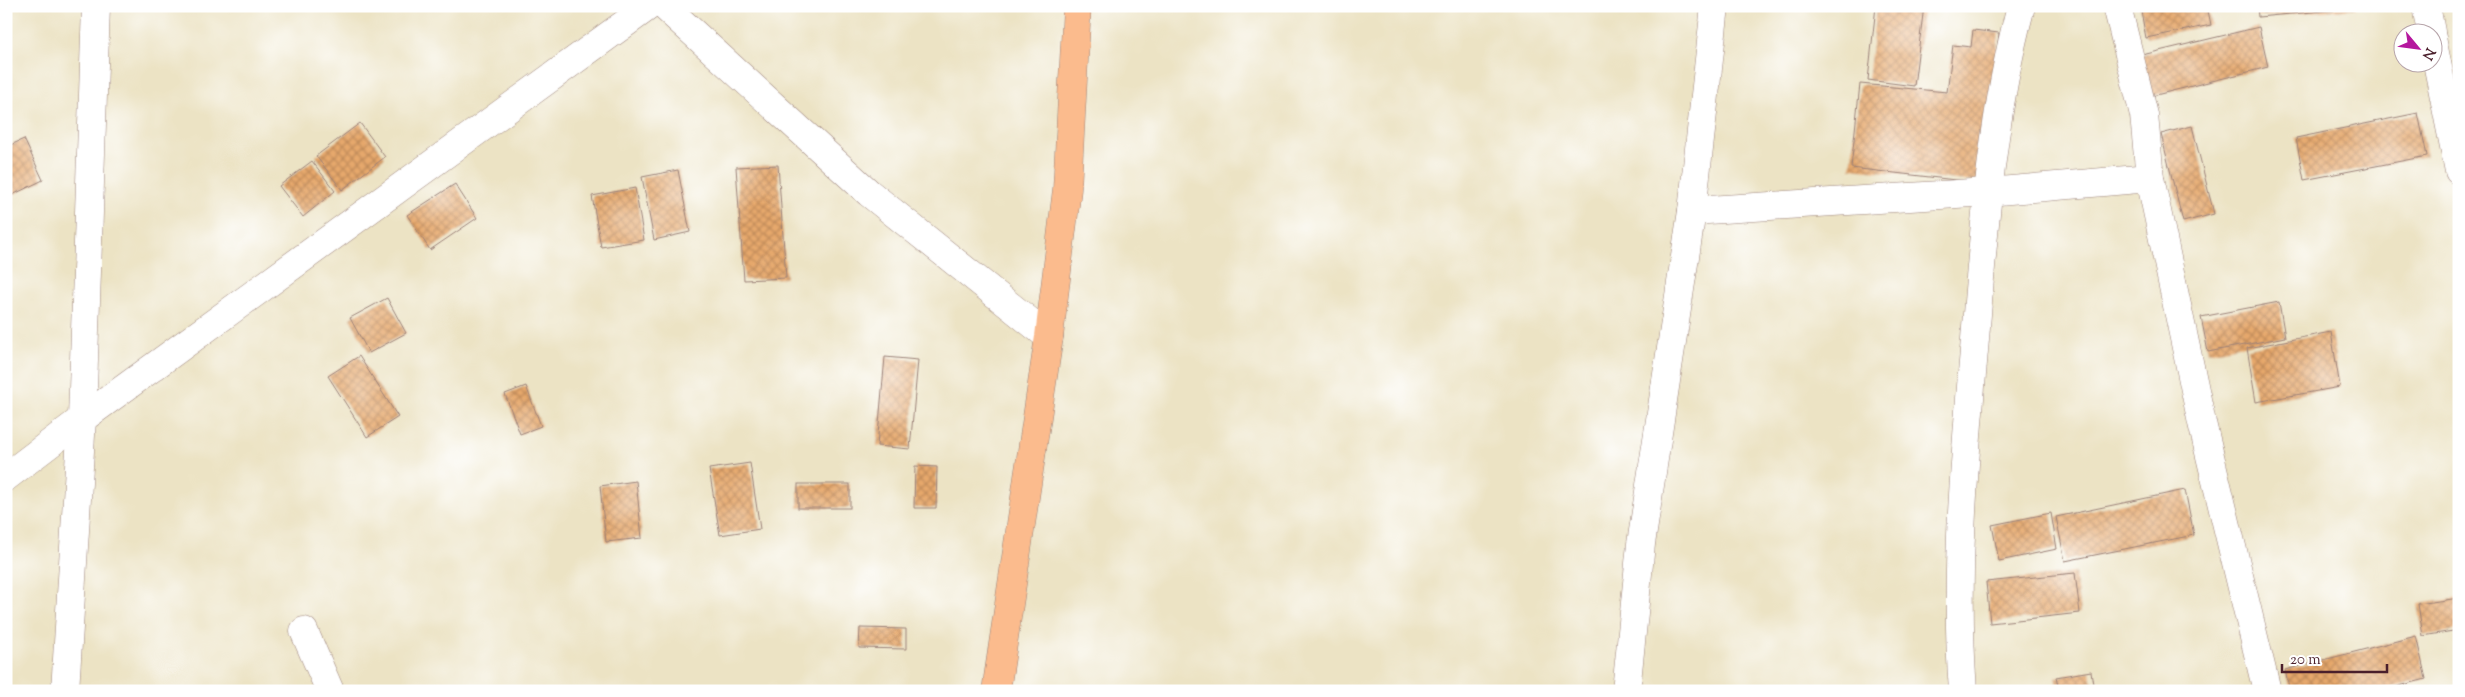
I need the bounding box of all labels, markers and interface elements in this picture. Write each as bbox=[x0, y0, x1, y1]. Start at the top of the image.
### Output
north arrow bbox=[2392, 22, 2442, 72]
text: N bbox=[2416, 44, 2439, 63]
scale bar bbox=[2282, 642, 2388, 674]
text: 20 m bbox=[2290, 650, 2321, 671]

